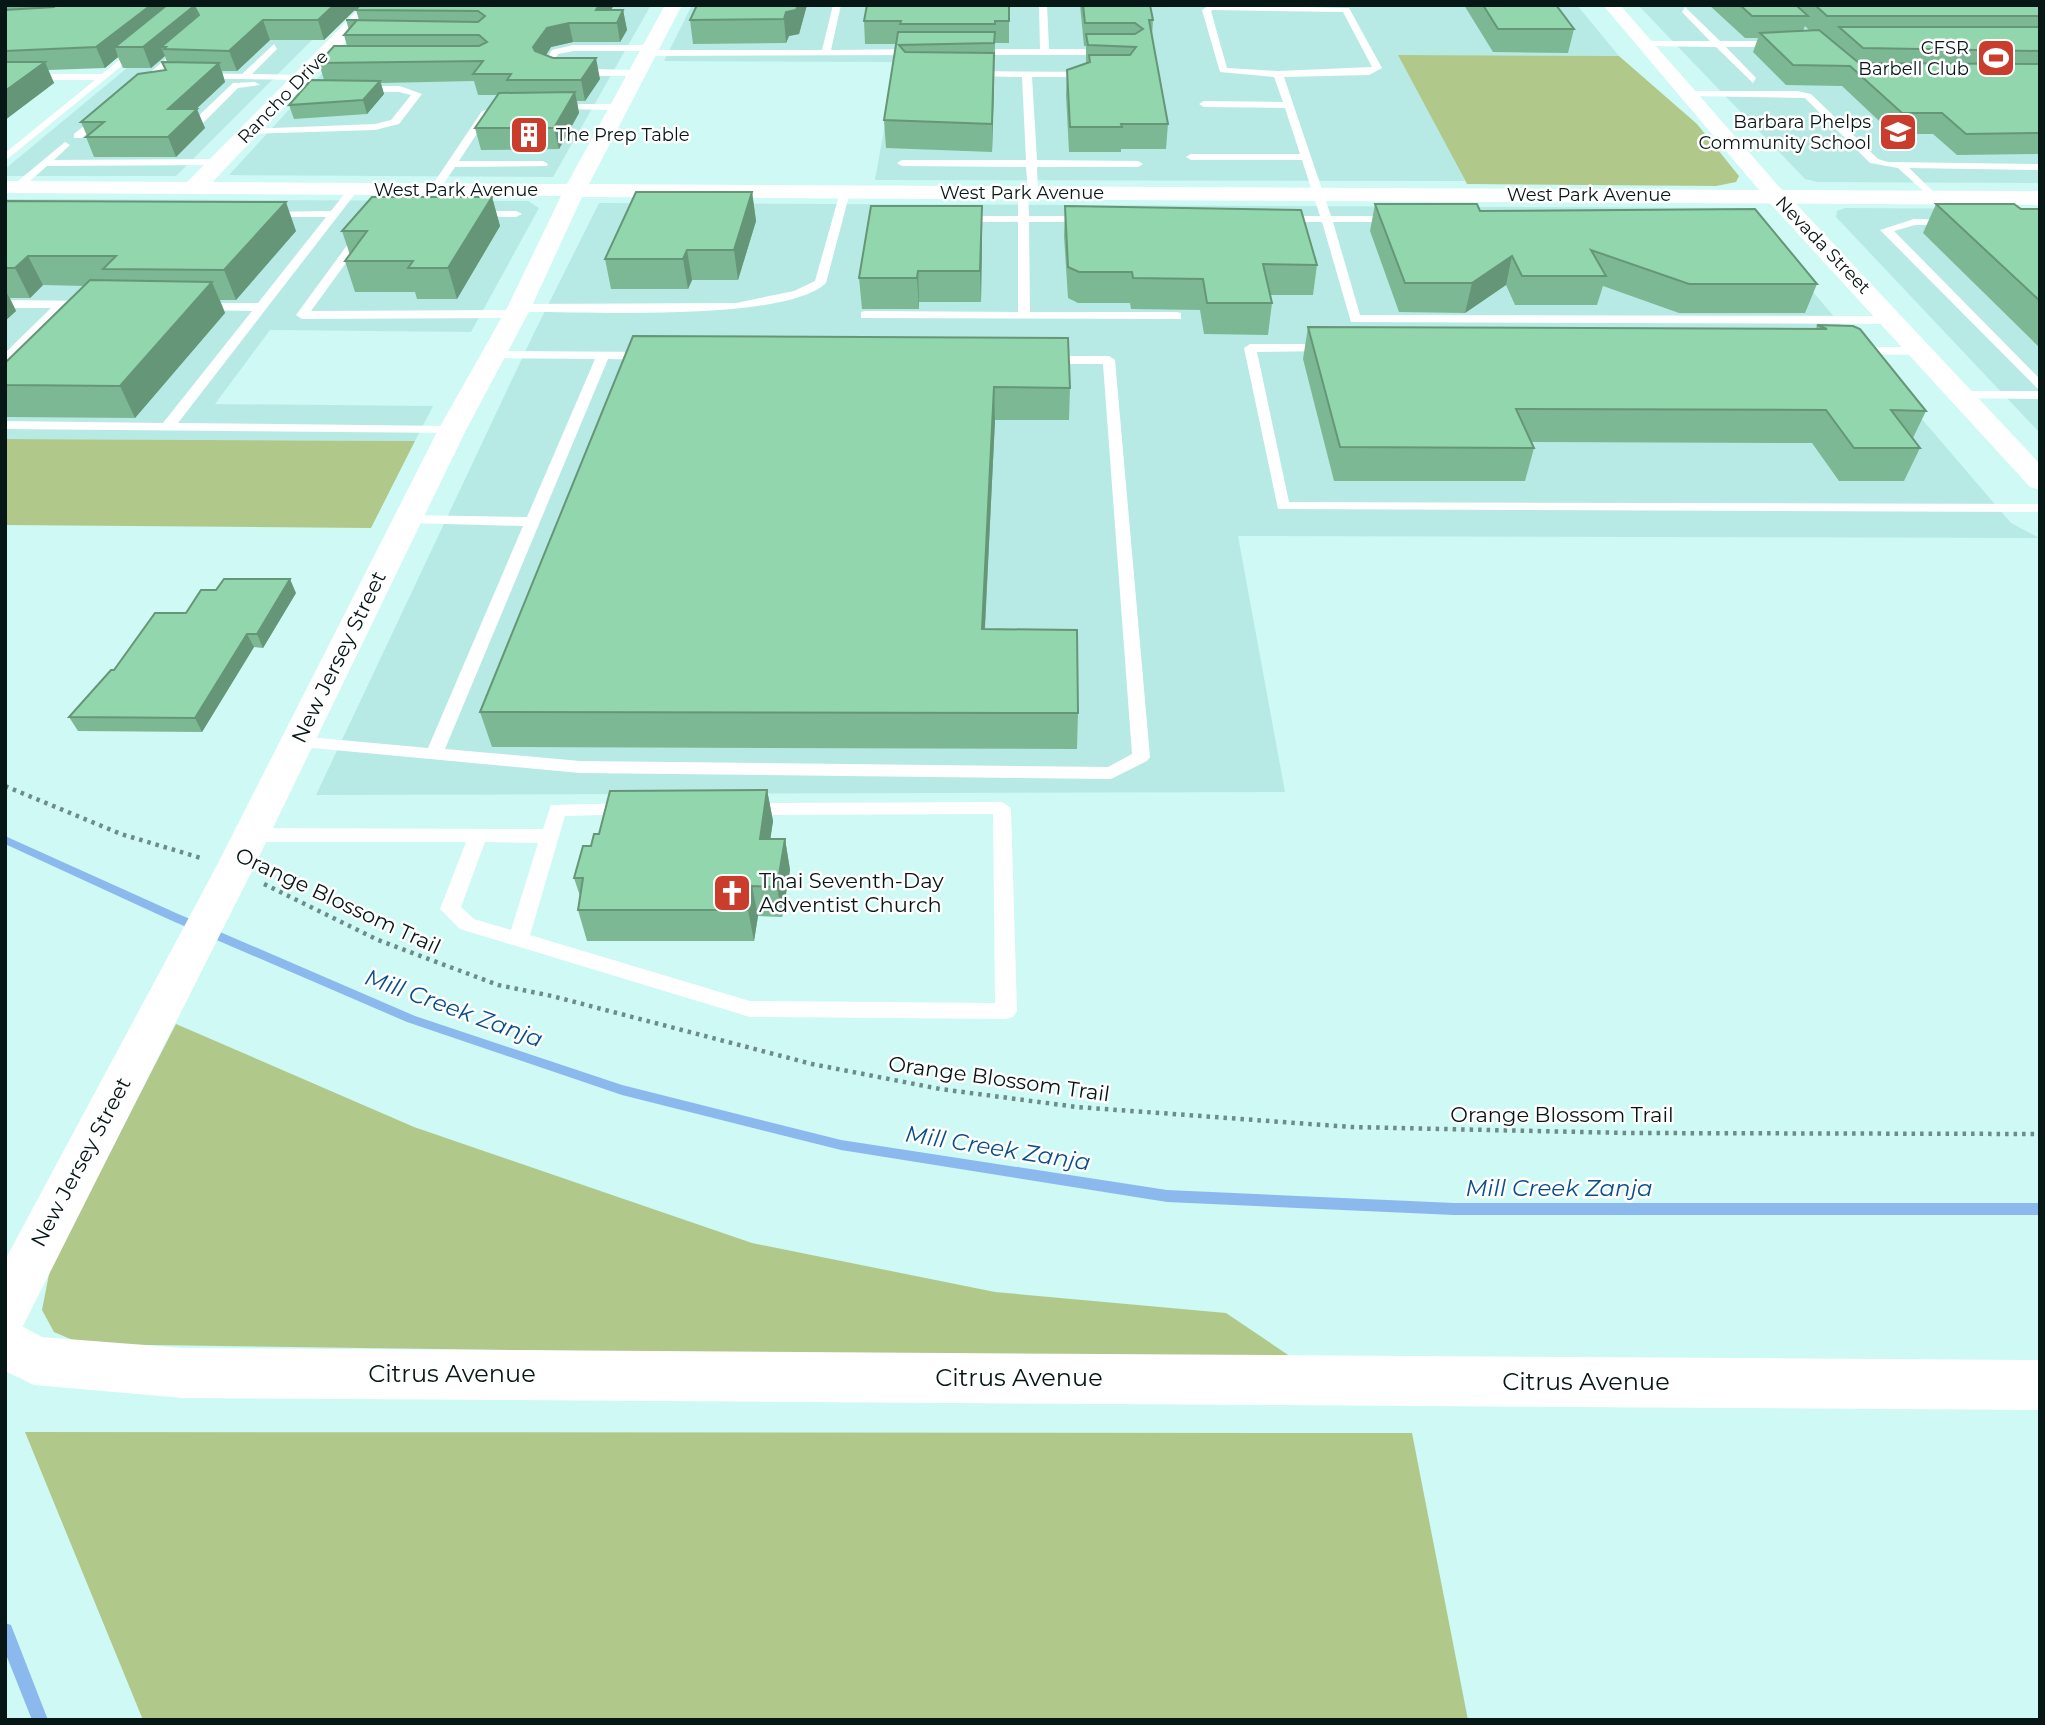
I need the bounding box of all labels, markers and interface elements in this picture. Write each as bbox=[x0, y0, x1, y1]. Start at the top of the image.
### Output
place label: CFSR Barbell Club bbox=[1858, 37, 1969, 80]
sports icon: CFSR Barbell Club bbox=[1975, 37, 2017, 79]
street label: Rancho Drive bbox=[233, 46, 333, 148]
place label: Barbara Phelps Community School bbox=[1698, 111, 1871, 154]
school or university icon: Barbara Phelps Community School bbox=[1877, 111, 1919, 153]
building icon: The Prep Table bbox=[508, 114, 550, 156]
place label: The Prep Table bbox=[556, 124, 690, 146]
street label: West Park Avenue bbox=[374, 179, 538, 201]
street label: West Park Avenue bbox=[940, 182, 1104, 204]
street label: West Park Avenue bbox=[1507, 184, 1671, 206]
street label: Nevada Street bbox=[1771, 192, 1875, 298]
street label: New Jersey Street bbox=[286, 567, 391, 747]
street label: Orange Blossom Trail bbox=[232, 842, 445, 959]
place label: Thai Seventh-Day Adventist Church bbox=[759, 868, 944, 917]
church icon: Thai Seventh-Day Adventist Church bbox=[711, 872, 753, 914]
water label: Mill Creek Zanja bbox=[361, 963, 547, 1053]
street label: Orange Blossom Trail bbox=[887, 1051, 1111, 1106]
street label: New Jersey Street bbox=[25, 1073, 136, 1251]
street label: Orange Blossom Trail bbox=[1450, 1102, 1674, 1127]
water label: Mill Creek Zanja bbox=[903, 1120, 1093, 1176]
water label: Mill Creek Zanja bbox=[1465, 1174, 1653, 1202]
street label: Citrus Avenue bbox=[368, 1359, 536, 1388]
street label: Citrus Avenue bbox=[935, 1363, 1103, 1392]
street label: Citrus Avenue bbox=[1502, 1367, 1670, 1396]

